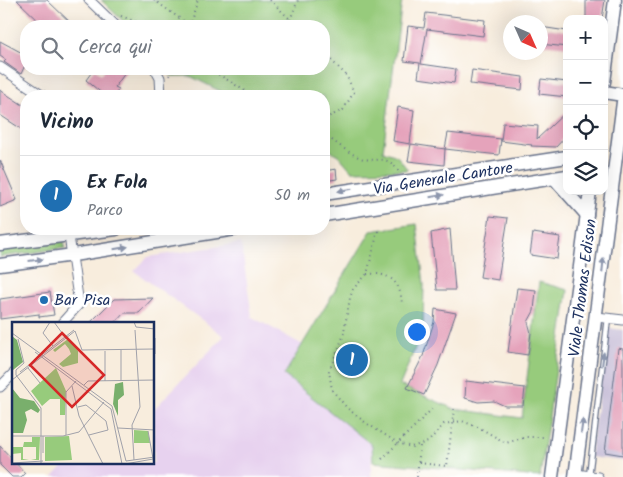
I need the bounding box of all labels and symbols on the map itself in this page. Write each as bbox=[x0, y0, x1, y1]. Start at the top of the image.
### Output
north arrow bbox=[503, 15, 548, 60]
street label: Via Generale Cantore bbox=[371, 156, 515, 202]
one-way arrow bbox=[337, 187, 353, 195]
one-way arrow bbox=[430, 192, 446, 200]
street label: Viale Thomas Edison bbox=[562, 218, 604, 358]
one-way arrow bbox=[113, 243, 129, 251]
one-way arrow bbox=[29, 256, 45, 264]
one-way arrow bbox=[599, 256, 607, 272]
place label: Bar Pisa bbox=[54, 288, 110, 313]
marker: Bar Pisa bbox=[38, 294, 50, 306]
your location bbox=[404, 319, 430, 345]
inset map bbox=[12, 322, 155, 464]
pin: 1 bbox=[336, 341, 368, 379]
one-way arrow bbox=[599, 351, 607, 367]
one-way arrow bbox=[579, 417, 587, 433]

